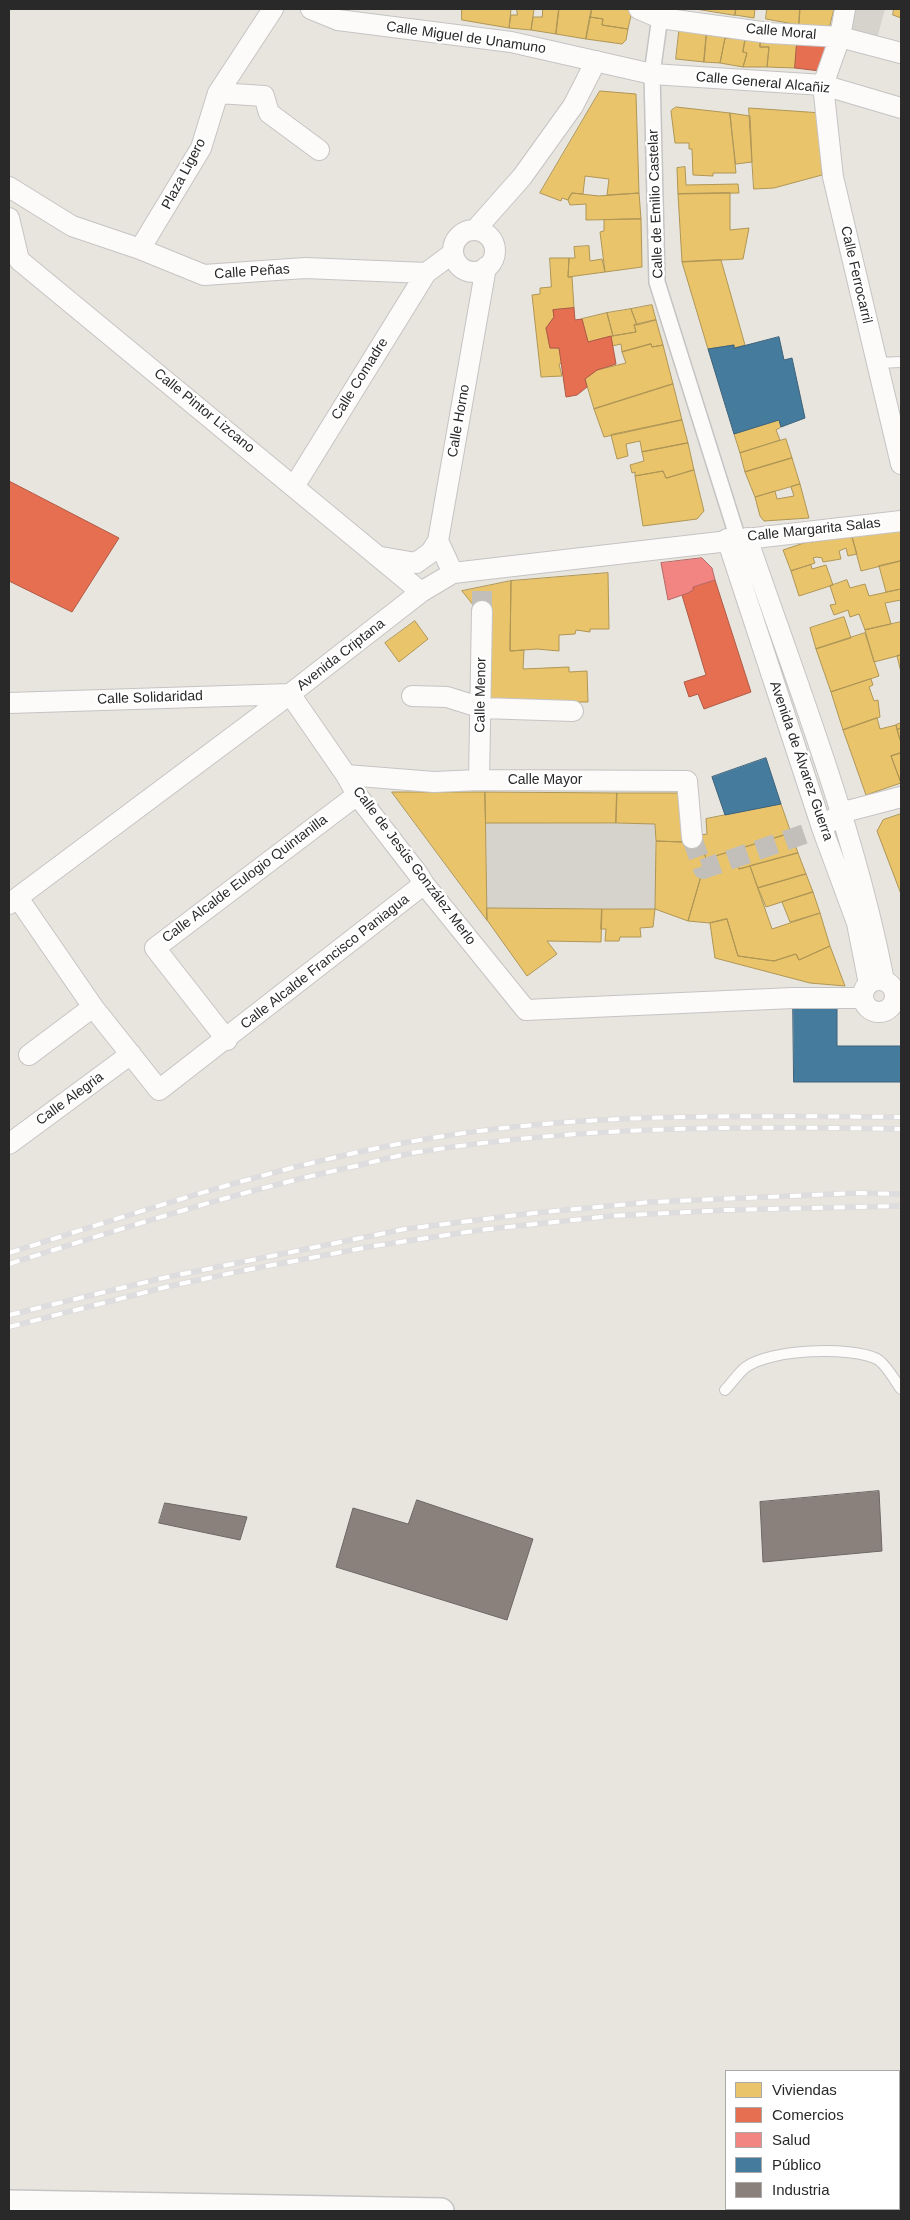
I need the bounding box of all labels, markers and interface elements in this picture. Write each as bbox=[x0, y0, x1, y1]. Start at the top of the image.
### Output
street label: Calle Miguel de Unamuno bbox=[385, 18, 547, 58]
street label: Calle Moral bbox=[745, 21, 817, 43]
street label: Calle General Alcañiz bbox=[695, 69, 831, 97]
street label: Calle de Emilio Castelar bbox=[645, 129, 667, 279]
street label: Plaza Ligero bbox=[158, 136, 210, 212]
street label: Calle Ferrocarril bbox=[837, 225, 875, 325]
street label: Calle Peñas bbox=[214, 261, 290, 283]
street label: Calle Comadre bbox=[328, 335, 392, 423]
street label: Calle Pintor Lizcano bbox=[150, 365, 258, 457]
street label: Calle Horno bbox=[444, 383, 474, 459]
street label: Calle Margarita Salas bbox=[747, 515, 881, 545]
street label: Avenida Criptana bbox=[294, 615, 388, 695]
street label: Calle Menor bbox=[472, 657, 490, 733]
street label: Avenida de Álvarez Guerra bbox=[766, 679, 836, 843]
street label: Calle Solidaridad bbox=[97, 688, 203, 708]
street label: Calle Mayor bbox=[508, 772, 582, 788]
street label: Calle de Jesús González Merlo bbox=[349, 784, 479, 948]
street label: Calle Alcalde Eulogio Quintanilla bbox=[159, 811, 331, 947]
street label: Calle Alcalde Francisco Paniagua bbox=[237, 891, 413, 1033]
street label: Calle Alegria bbox=[33, 1069, 107, 1129]
legend bbox=[725, 2070, 900, 2210]
text: Viviendas bbox=[772, 2081, 837, 2098]
text: Comercios bbox=[772, 2106, 844, 2123]
text: Salud bbox=[772, 2131, 810, 2148]
text: Público bbox=[772, 2156, 821, 2173]
text: Industria bbox=[772, 2181, 830, 2198]

